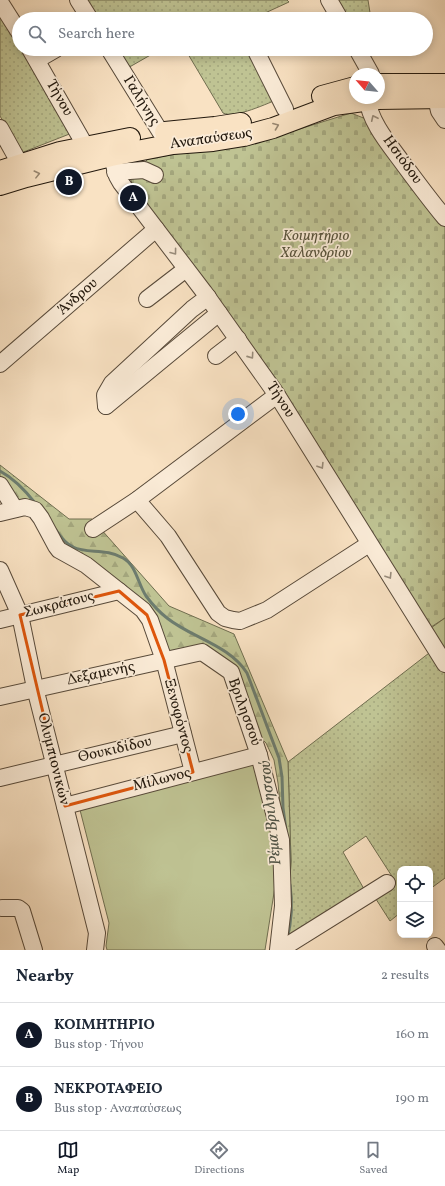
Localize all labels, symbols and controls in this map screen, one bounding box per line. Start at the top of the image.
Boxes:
search box [12,12,433,56]
icon: search [26,23,48,45]
text: Search here [58,24,135,45]
north arrow [349,68,385,104]
street label: Γαλήνης [117,72,165,130]
street label: Τήνου [40,76,78,120]
one-way arrow [370,115,378,122]
street label: Αναπαύσεως [168,123,254,155]
one-way arrow [272,123,279,131]
street label: Ησιόδου [377,131,427,189]
pin: B [56,167,82,197]
one-way arrow [34,170,41,179]
pin: A [120,183,146,213]
park label: Κοιμητήριο Χαλανδρίου [280,226,352,264]
one-way arrow [169,247,176,254]
street label: Άνδρου [53,274,103,320]
one-way arrow [246,352,253,359]
street label: Τήνου [261,378,299,422]
your location [228,404,248,424]
one-way arrow [316,462,324,469]
one-way arrow [385,572,392,579]
street label: Σωκράτους [22,586,97,624]
street label: Δεξαμενής [65,657,137,691]
street label: Βριλησσού [222,675,266,749]
street label: Ξενοφόντος [158,677,198,756]
street label: Ολυμπιονικών [31,711,75,807]
street label: Θουκιδίδου [76,731,154,769]
water label: Ρέμα Βριλησσού [255,759,287,866]
street label: Μίλωνος [131,763,193,797]
map controls [397,866,433,938]
button: locate [397,866,433,902]
button: layers [397,902,433,938]
text: Nearby [16,965,74,988]
text: 2 results [381,967,429,985]
text: ΚΟΙΜΗΤΗΡΙΟ [54,1015,155,1036]
text: A [24,1026,34,1044]
text: 160 m [395,1026,429,1044]
text: Bus stop · Τήνου [54,1036,143,1054]
text: ΝΕΚΡΟΤΑΦΕΙΟ [54,1079,163,1100]
text: B [25,1090,33,1108]
text: 190 m [395,1090,429,1108]
text: Bus stop · Αναπαύσεως [54,1100,182,1118]
tab: Map [57,1139,79,1178]
tab: Directions [194,1139,245,1178]
tab: Saved [359,1139,388,1178]

